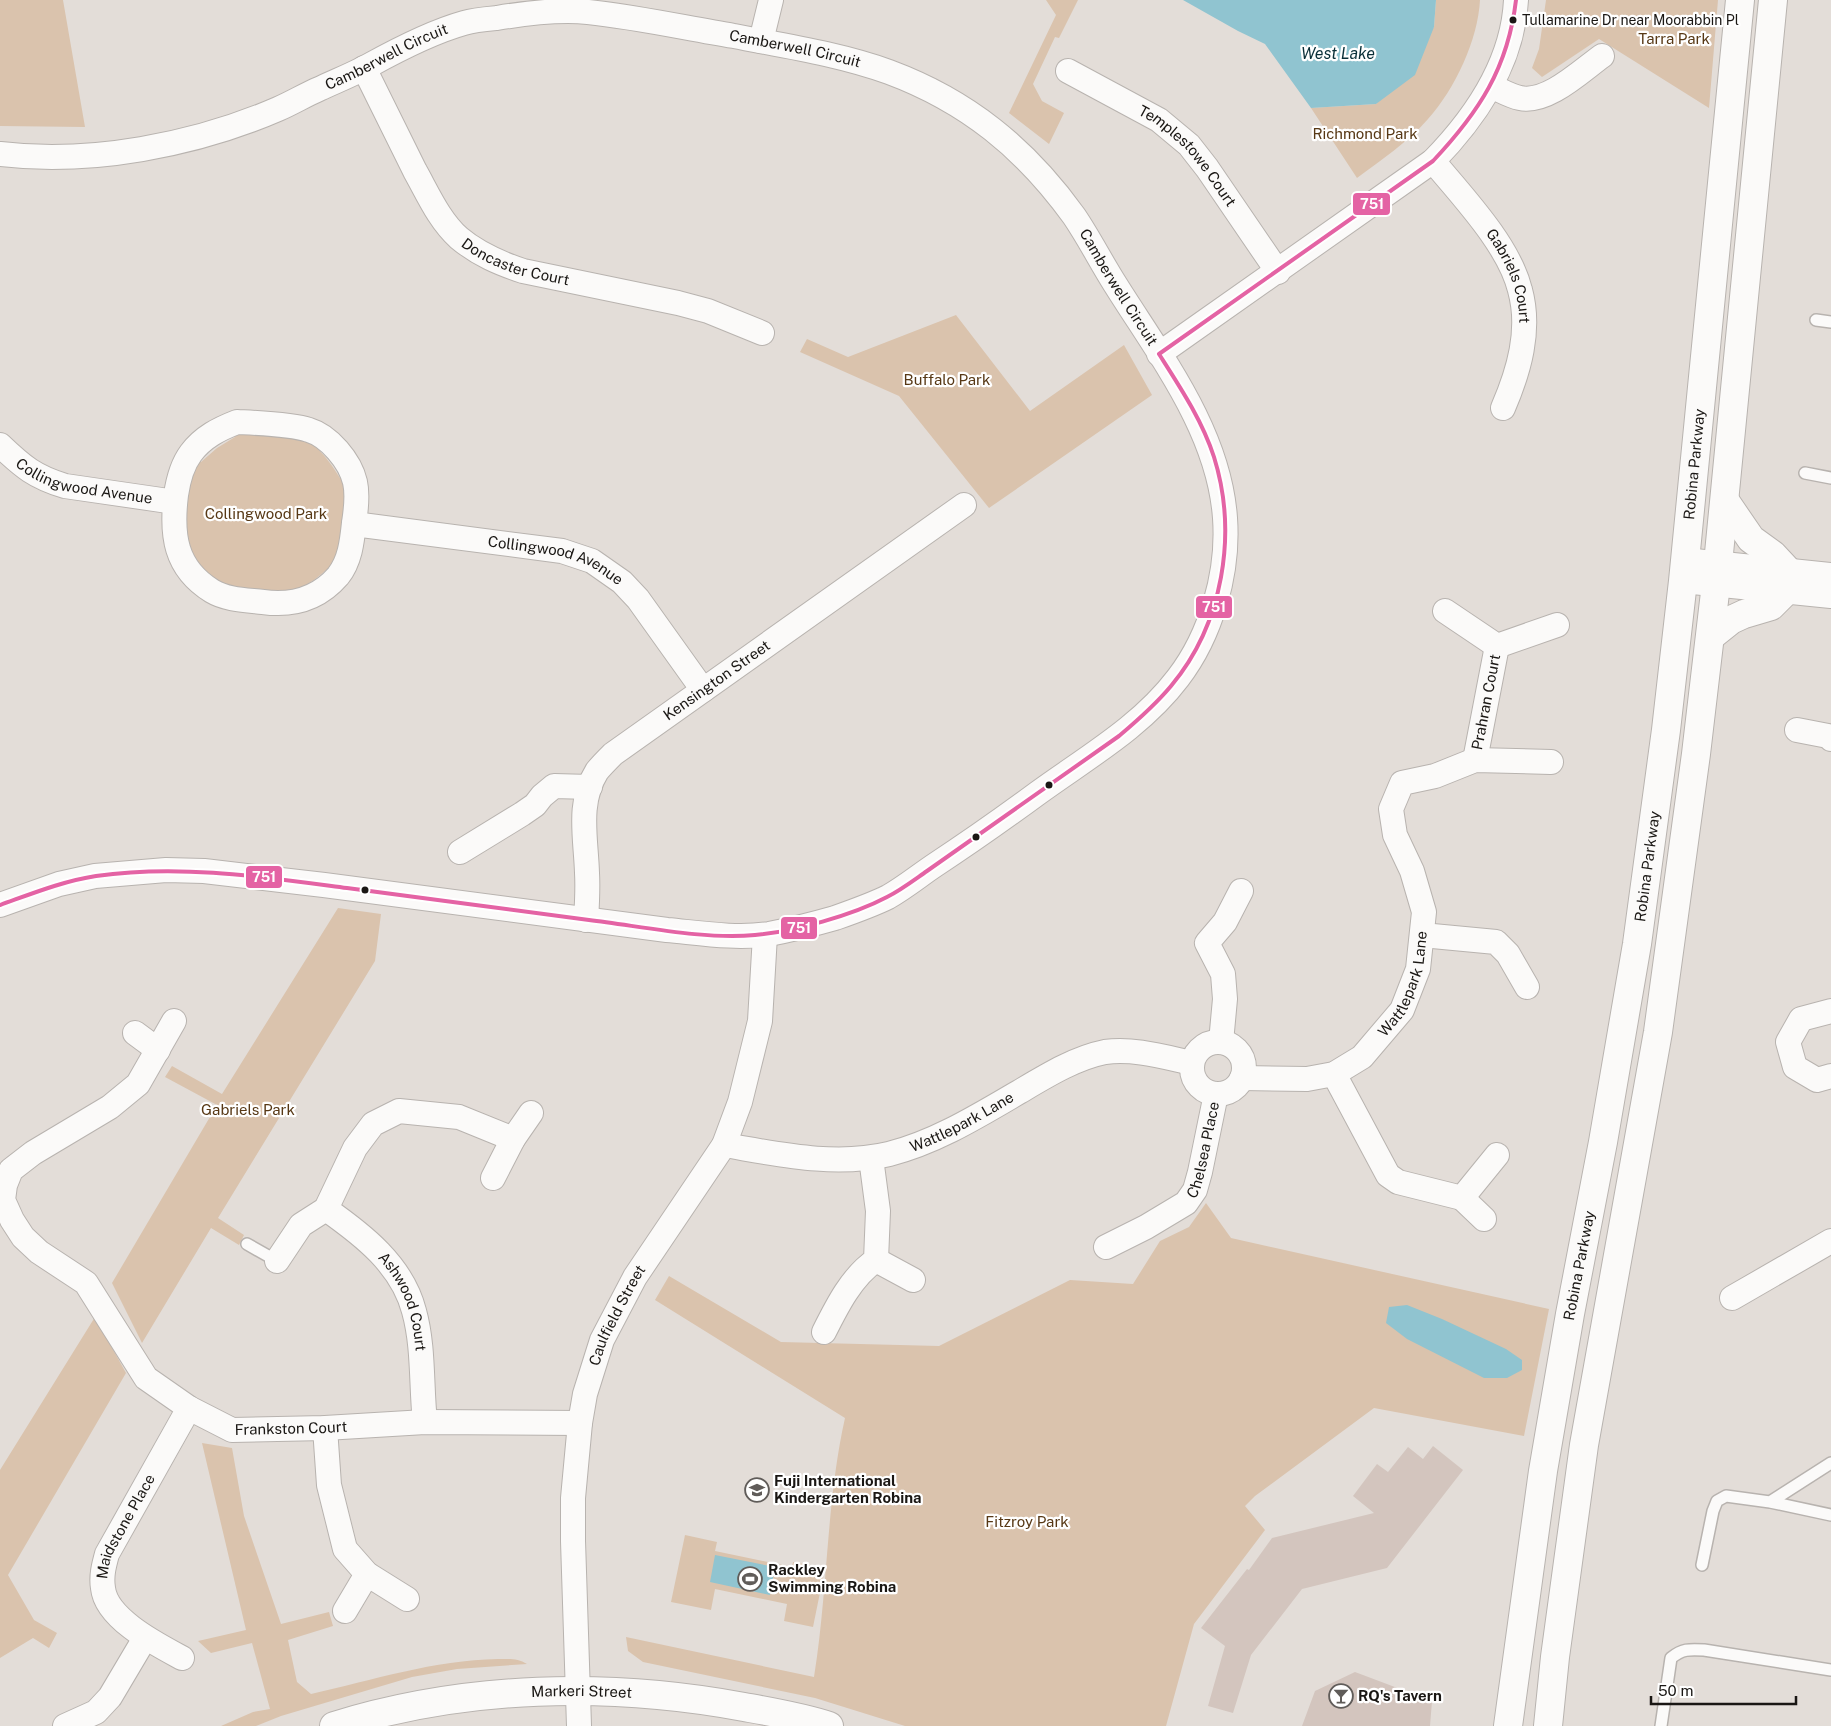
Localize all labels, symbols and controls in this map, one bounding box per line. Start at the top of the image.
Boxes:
place label: Tullamarine Dr near Moorabbin Pl [1522,12,1739,28]
marker: Tullamarine Dr near Moorabbin Pl [1508,15,1518,25]
street label: Camberwell Circuit [322,20,450,93]
street label: Camberwell Circuit [728,26,863,71]
park label: Tarra Park [1638,30,1710,47]
water label: West Lake [1301,44,1375,63]
street label: Templestowe Court [1136,102,1240,210]
park label: Richmond Park [1312,125,1418,142]
line badge: 751 [1352,192,1391,216]
text: 751 [1360,196,1384,212]
street label: Gabriels Court [1483,225,1533,324]
street label: Camberwell Circuit [1076,226,1161,349]
street label: Doncaster Court [459,234,571,288]
park label: Buffalo Park [904,371,990,388]
street label: Robina Parkway [1680,408,1708,521]
street label: Collingwood Avenue [13,454,154,507]
park label: Collingwood Park [205,505,327,522]
street label: Collingwood Avenue [487,532,626,588]
line badge: 751 [1195,595,1233,619]
text: 751 [1202,599,1226,615]
street label: Kensington Street [660,636,773,724]
street label: Prahran Court [1468,652,1503,751]
unlabelled marker [1044,780,1054,790]
street label: Robina Parkway [1631,810,1663,923]
unlabelled marker [971,832,981,842]
line badge: 751 [245,865,283,889]
text: 751 [252,869,276,885]
unlabelled marker [360,885,370,895]
line badge: 751 [780,916,818,940]
text: 751 [787,920,811,936]
street label: Wattlepark Lane [1374,930,1430,1040]
street label: Wattlepark Lane [907,1088,1016,1155]
street label: Chelsea Place [1183,1100,1222,1202]
park label: Gabriels Park [201,1101,295,1118]
street label: Robina Parkway [1560,1209,1598,1322]
street label: Ashwood Court [375,1248,430,1352]
street label: Caulfield Street [585,1261,649,1368]
street label: Frankston Court [234,1418,348,1438]
street label: Maidstone Place [93,1471,158,1580]
place label: Fuji International Kindergarten Robina [774,1472,922,1506]
school or university icon: Fuji International Kindergarten Robina [744,1477,770,1503]
park label: Fitzroy Park [985,1513,1069,1530]
place label: Rackley Swimming Robina [768,1561,896,1595]
sports icon: Rackley Swimming Robina [737,1566,763,1592]
scale bar [1651,1674,1796,1706]
street label: Markeri Street [531,1682,633,1701]
text: 50 m [1658,1682,1693,1699]
bar icon: RQ's Tavern [1328,1683,1354,1709]
place label: RQ's Tavern [1358,1687,1442,1704]

